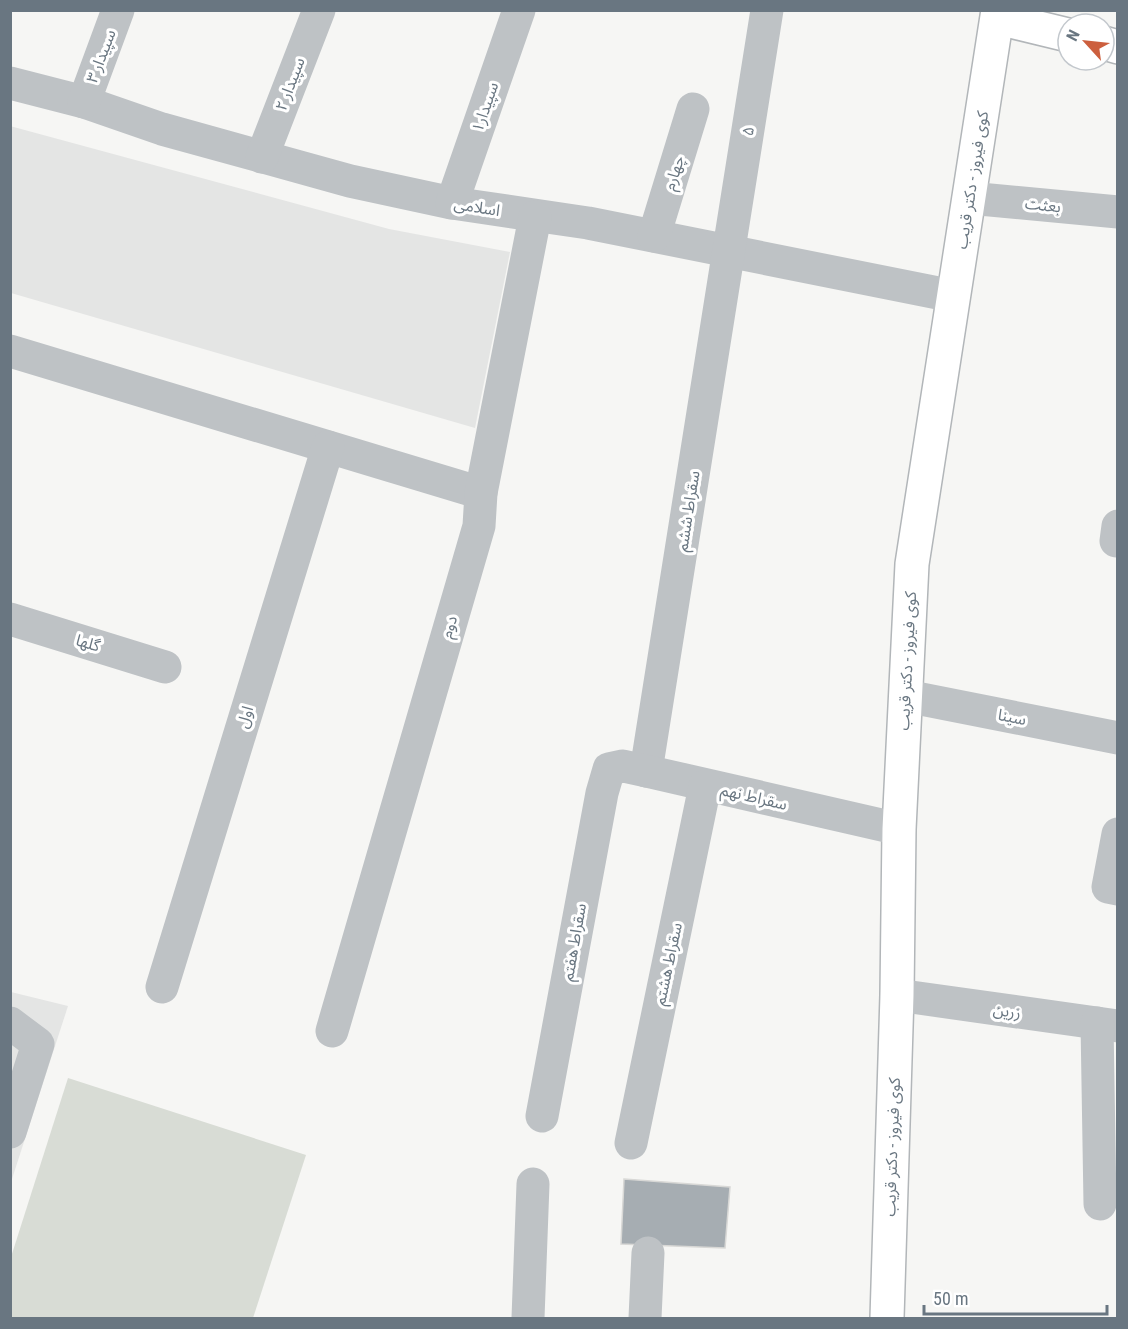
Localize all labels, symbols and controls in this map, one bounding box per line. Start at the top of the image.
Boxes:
north arrow [1056,12,1116,72]
street label: سپیدار ۳ [82,27,121,86]
text: N [1062,27,1084,44]
street label: سپیدار ۲ [271,55,310,114]
street label: سپیدار۱ [468,79,503,135]
street label: کوی فیروز - دکتر قریب [952,109,992,250]
street label: ۵ [738,125,758,137]
street label: چهارم [660,153,691,193]
street label: اسلامی [453,194,501,220]
street label: بعثت [1024,194,1062,216]
street label: سقراط ششم [672,469,707,553]
street label: کوی فیروز - دکتر قریب [894,591,920,731]
street label: دوم [437,614,464,641]
street label: گلها [74,630,103,656]
street label: اول [233,704,258,731]
street label: سینا [996,705,1028,729]
street label: سقراط نهم [718,780,789,817]
street label: سقراط هفتم [558,902,593,983]
street label: سقراط هشتم [650,921,689,1008]
street label: زرین [992,1000,1022,1022]
street label: کوی فیروز - دکتر قریب [880,1077,904,1217]
scale bar [924,1278,1107,1316]
text: 50 m [933,1288,968,1309]

